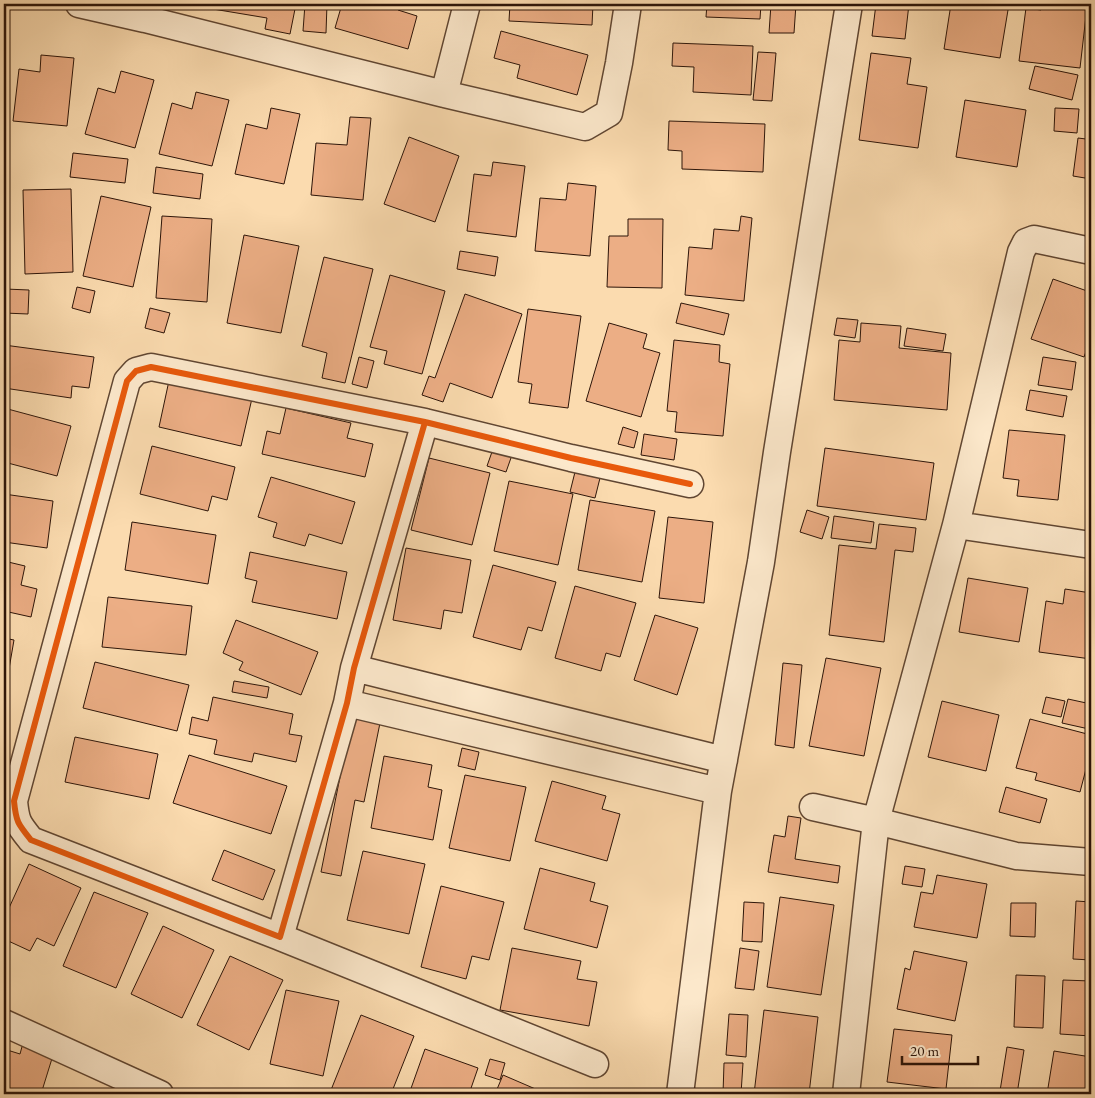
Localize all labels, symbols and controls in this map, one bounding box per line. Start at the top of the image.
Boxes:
scale bar [902,1033,979,1065]
text: 20 m [910,1041,939,1060]

